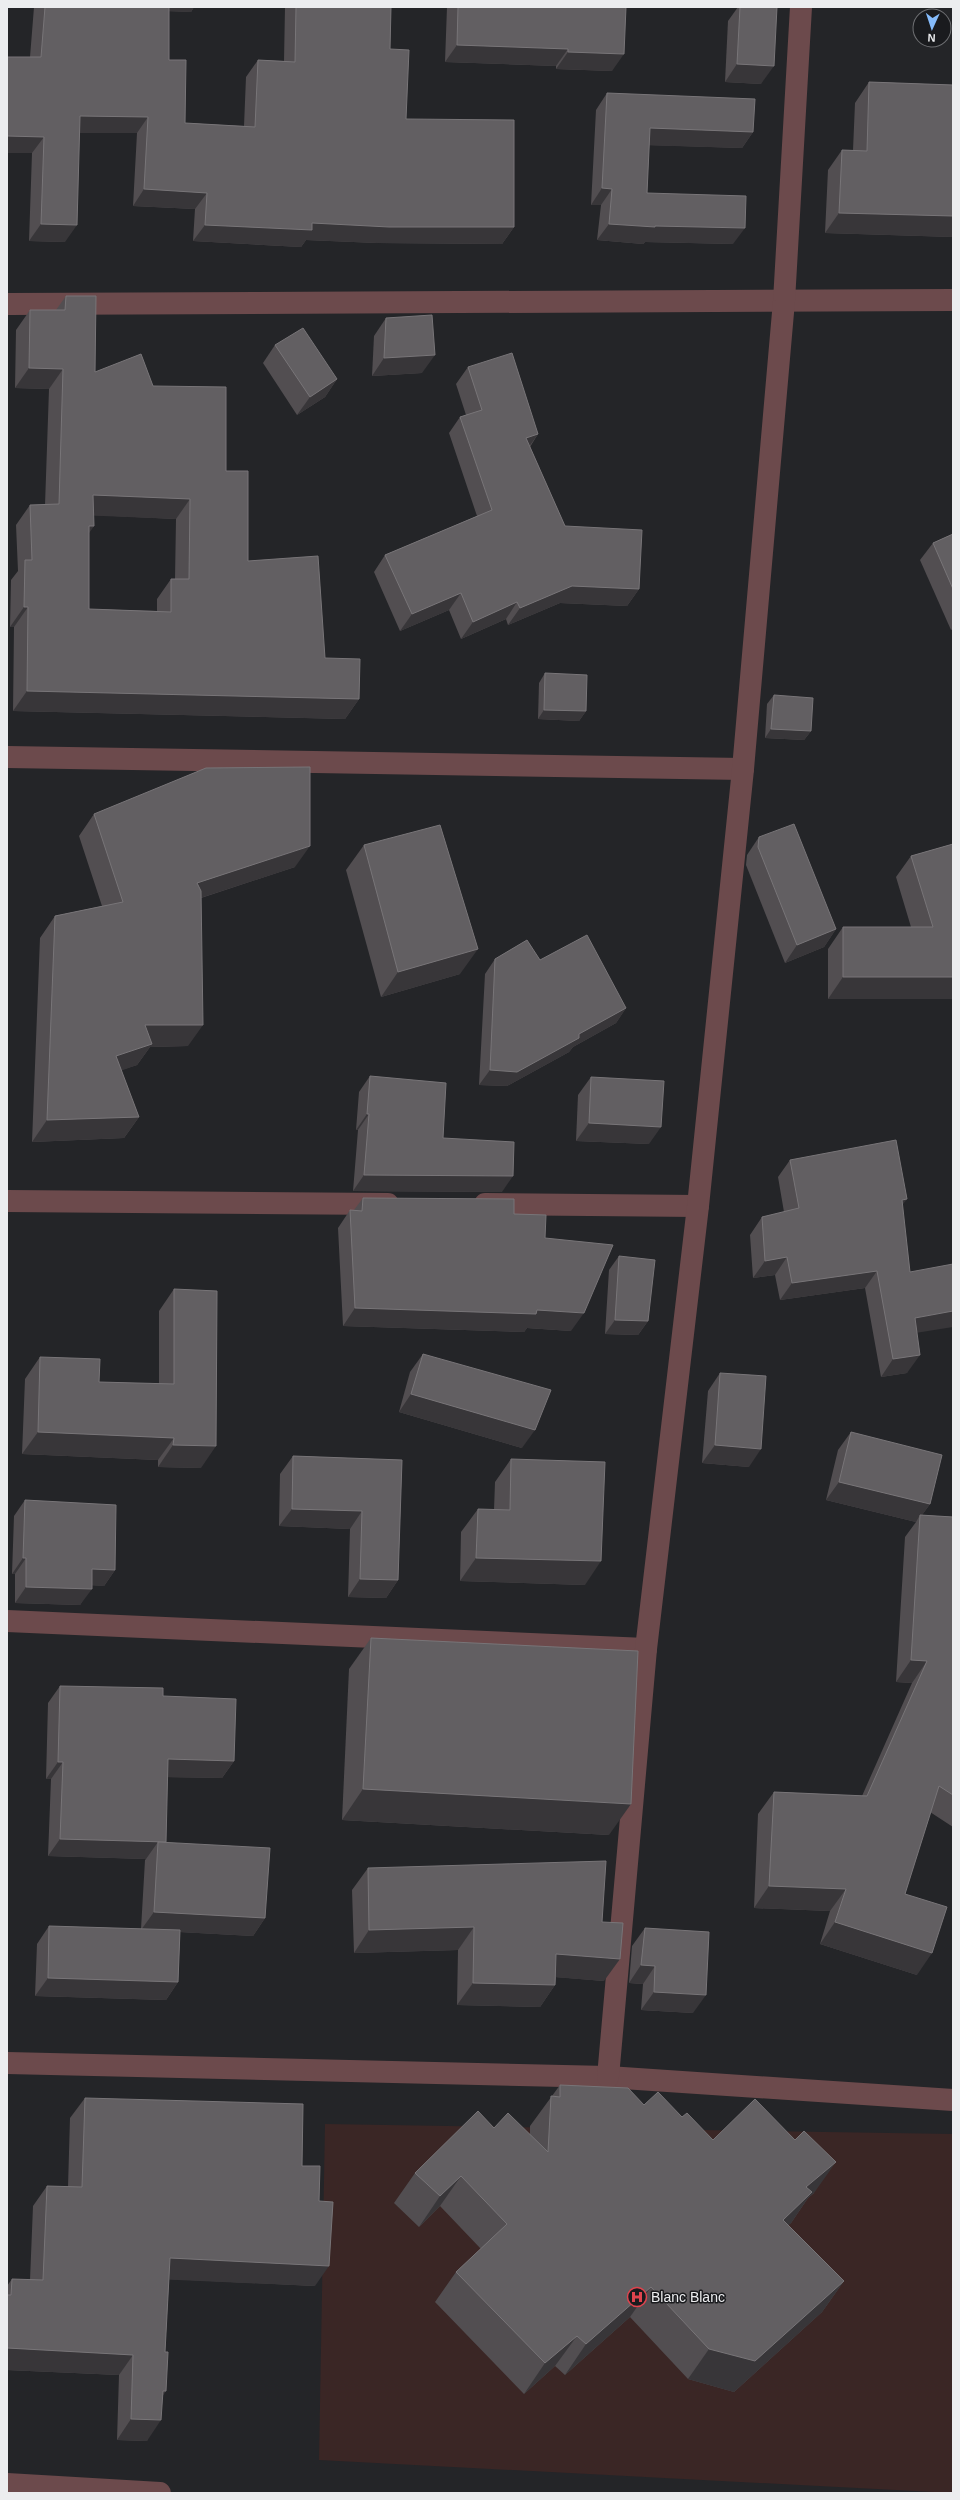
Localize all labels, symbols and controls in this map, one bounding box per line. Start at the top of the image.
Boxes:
north arrow [912,8,952,48]
text: N [927,32,936,44]
hospital icon: Blanc Blanc [626,2286,648,2308]
place label: Blanc Blanc [651,2289,725,2305]

